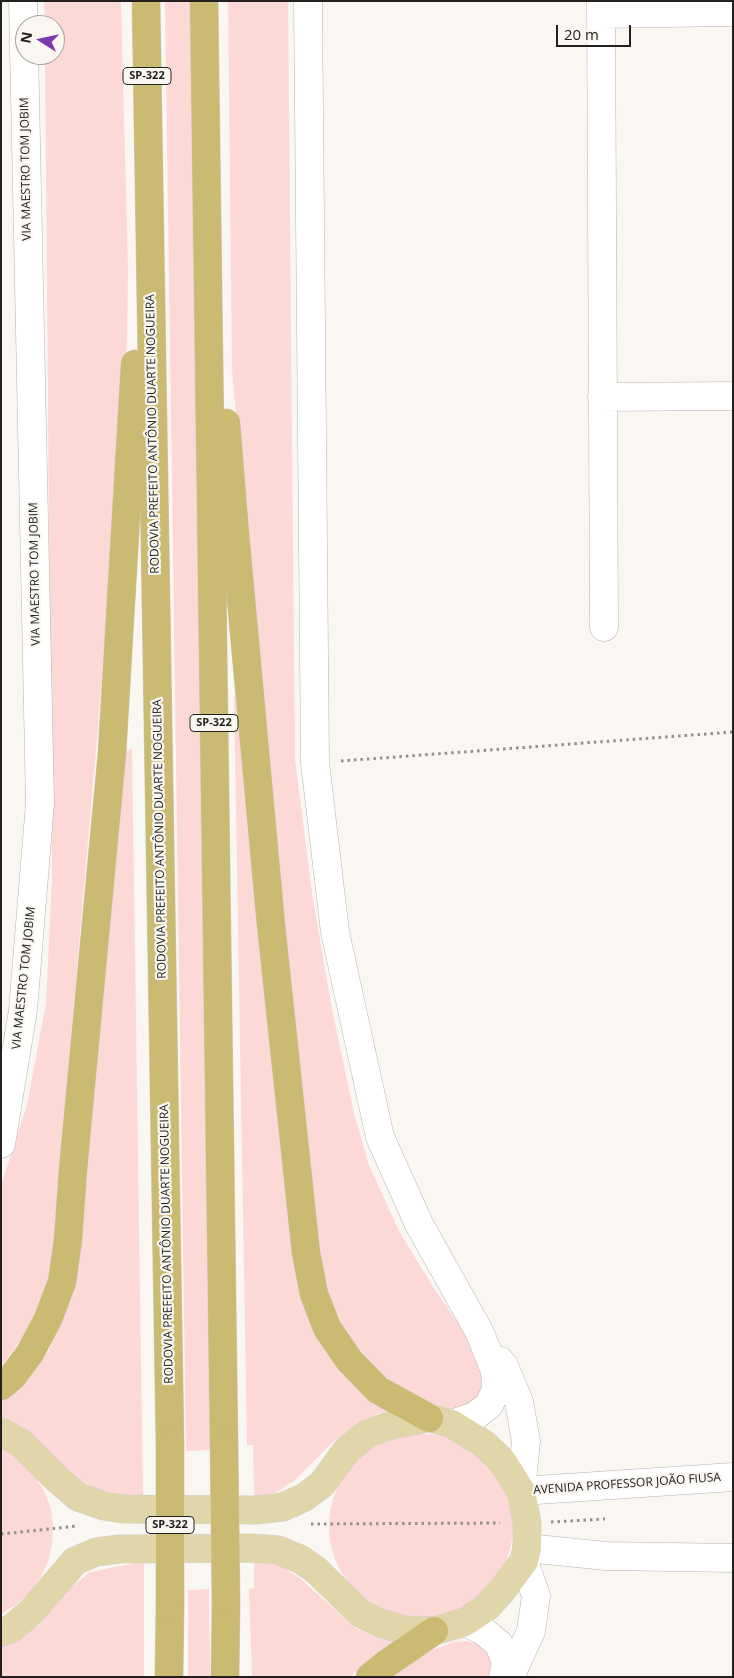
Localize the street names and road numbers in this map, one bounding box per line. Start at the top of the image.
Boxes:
road number: SP-322 [123,68,171,84]
street label: VIA MAESTRO TOM JOBIM [18,97,34,241]
street label: RODOVIA PREFEITO ANTÔNIO DUARTE NOGUEIRA [143,294,163,574]
street label: VIA MAESTRO TOM JOBIM [27,502,43,646]
street label: RODOVIA PREFEITO ANTÔNIO DUARTE NOGUEIRA [150,699,170,979]
road number: SP-322 [190,714,238,731]
street label: VIA MAESTRO TOM JOBIM [9,906,39,1050]
street label: RODOVIA PREFEITO ANTÔNIO DUARTE NOGUEIRA [157,1104,177,1384]
street label: AVENIDA PROFESSOR JOÃO FIUSA [533,1470,721,1498]
road number: SP-322 [146,1516,194,1534]

